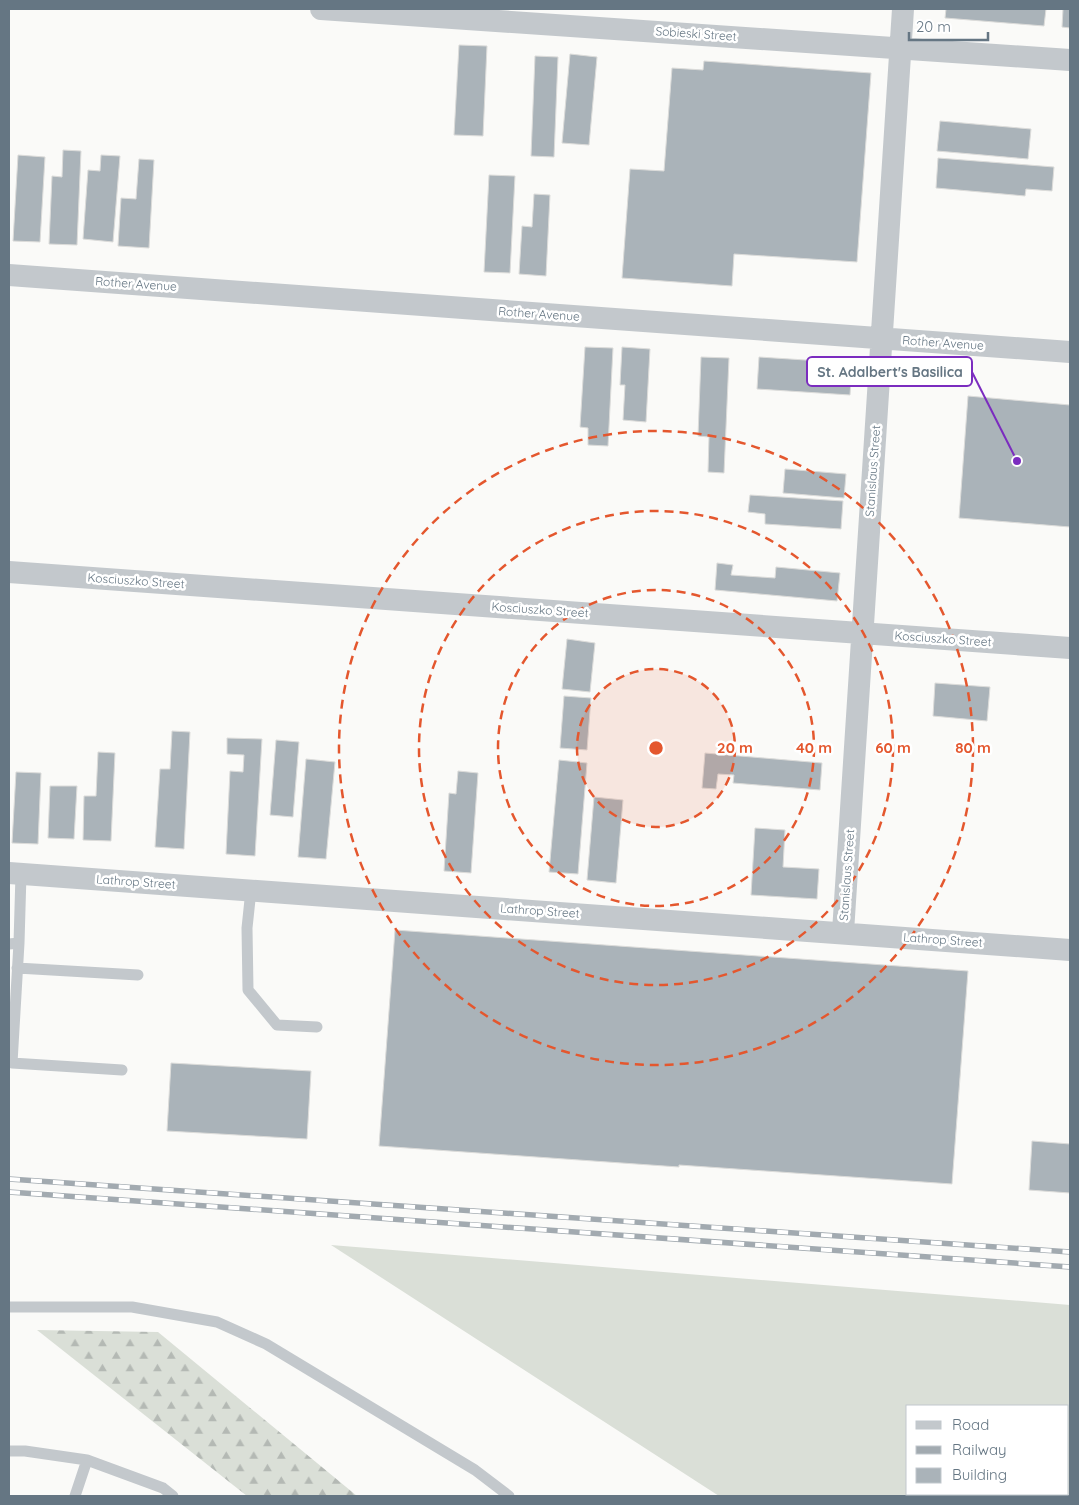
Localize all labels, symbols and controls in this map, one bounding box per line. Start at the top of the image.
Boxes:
scale bar [909,10,988,42]
text: 20 m [916,17,951,36]
street label: Sobieski Street [655,23,737,44]
street label: Rother Avenue [95,273,178,294]
street label: Rother Avenue [498,303,581,324]
street label: Rother Avenue [902,332,985,353]
callout: St. Adalbert's Basilica [807,357,972,386]
text: St. Adalbert's Basilica [817,363,963,381]
street label: Stanislaus Street [862,425,883,517]
street label: Kosciuszko Street [87,570,185,591]
street label: Kosciuszko Street [491,599,589,620]
street label: Kosciuszko Street [894,628,992,649]
text: 20 m [717,738,753,757]
text: 40 m [796,738,832,757]
text: 60 m [875,738,911,757]
text: 80 m [955,738,991,757]
centre of rings [647,739,665,757]
street label: Stanislaus Street [836,829,857,921]
street label: Lathrop Street [96,871,176,892]
street label: Lathrop Street [500,900,580,921]
street label: Lathrop Street [903,929,983,950]
legend [906,1405,1069,1495]
text: Road [952,1415,989,1434]
text: Railway [952,1440,1007,1459]
text: Building [952,1465,1007,1484]

